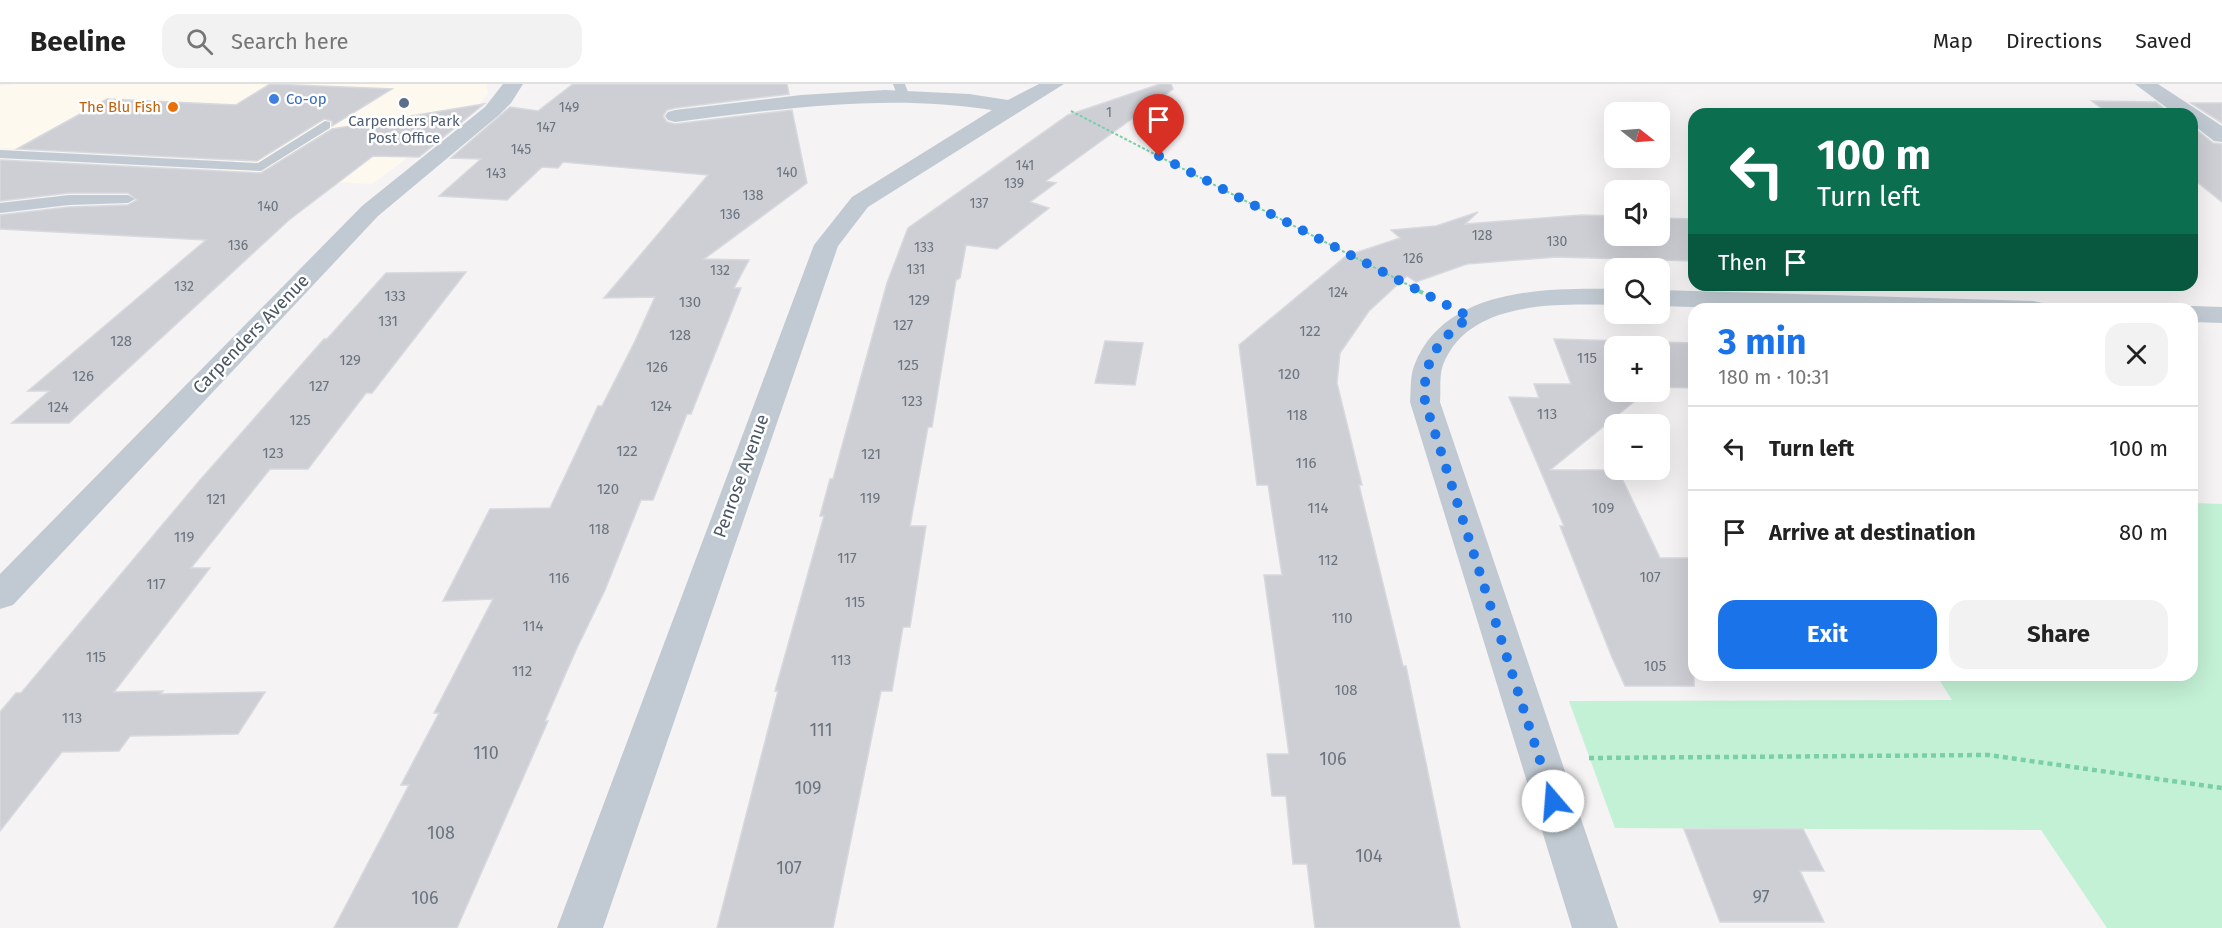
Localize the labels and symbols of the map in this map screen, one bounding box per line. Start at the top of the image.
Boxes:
place label: Co-op [286,90,327,108]
marker: Co-op [267,92,281,106]
pin [1133,94,1184,156]
marker: Carpenders Park Post Office [397,96,411,110]
place label: The Blu Fish [79,98,161,116]
house number: 149 [559,99,579,116]
marker: The Blu Fish [166,100,180,114]
north arrow [1604,102,1670,168]
house number: 1 [1106,104,1112,121]
place label: Carpenders Park Post Office [348,112,460,147]
house number: 147 [536,119,556,136]
house number: 145 [511,141,531,158]
house number: 141 [1016,157,1034,174]
house number: 140 [776,164,798,181]
house number: 143 [486,165,506,182]
house number: 139 [1004,175,1024,192]
house number: 138 [743,187,764,204]
house number: 137 [969,195,989,212]
house number: 140 [257,198,279,215]
house number: 136 [720,206,740,223]
house number: 128 [1472,227,1493,244]
house number: 130 [1547,233,1568,250]
house number: 136 [228,237,248,254]
house number: 133 [914,239,934,256]
house number: 126 [1403,250,1423,267]
house number: 131 [907,261,925,278]
house number: 132 [710,262,730,279]
street label: Carpenders Avenue [188,270,314,398]
house number: 132 [174,278,194,295]
house number: 124 [1328,284,1349,301]
house number: 133 [384,287,406,305]
house number: 129 [908,291,930,309]
house number: 130 [679,293,701,311]
house number: 131 [378,312,398,330]
house number: 127 [893,316,914,334]
house number: 122 [1299,322,1321,340]
house number: 128 [669,326,691,344]
house number: 128 [110,332,132,350]
house number: 115 [1577,349,1597,367]
house number: 129 [339,351,361,369]
house number: 125 [897,356,919,374]
house number: 126 [646,358,668,376]
house number: 120 [1278,365,1300,383]
house number: 126 [72,367,94,385]
house number: 127 [309,377,330,395]
house number: 123 [901,392,923,410]
house number: 124 [650,397,672,415]
house number: 124 [47,398,69,416]
house number: 113 [1537,405,1557,423]
house number: 118 [1286,406,1308,424]
house number: 125 [289,411,311,429]
street label: Penrose Avenue [708,411,774,541]
house number: 122 [616,442,638,460]
house number: 123 [262,444,284,462]
house number: 121 [861,445,881,463]
house number: 116 [1296,454,1316,472]
house number: 120 [597,480,619,498]
house number: 119 [860,489,880,507]
house number: 121 [206,490,226,508]
house number: 114 [1308,499,1328,517]
house number: 109 [1592,499,1614,517]
house number: 118 [588,520,610,538]
house number: 119 [174,528,194,546]
house number: 117 [837,549,857,567]
house number: 112 [1318,551,1338,569]
house number: 107 [1639,568,1661,586]
house number: 116 [549,569,569,587]
house number: 117 [146,575,166,593]
house number: 115 [845,593,865,611]
house number: 110 [1331,609,1353,627]
house number: 114 [523,617,543,635]
house number: 115 [86,648,106,666]
house number: 113 [831,651,851,669]
house number: 105 [1644,657,1666,675]
house number: 112 [512,662,532,680]
house number: 108 [1334,681,1358,699]
house number: 113 [62,709,82,727]
house number: 111 [810,719,832,741]
house number: 110 [473,742,499,764]
house number: 106 [1319,748,1347,770]
position arrow [1521,769,1585,833]
house number: 109 [794,777,822,799]
house number: 108 [427,822,455,844]
house number: 104 [1355,845,1383,867]
house number: 107 [776,857,802,879]
house number: 97 [1752,886,1770,908]
house number: 106 [411,887,439,909]

